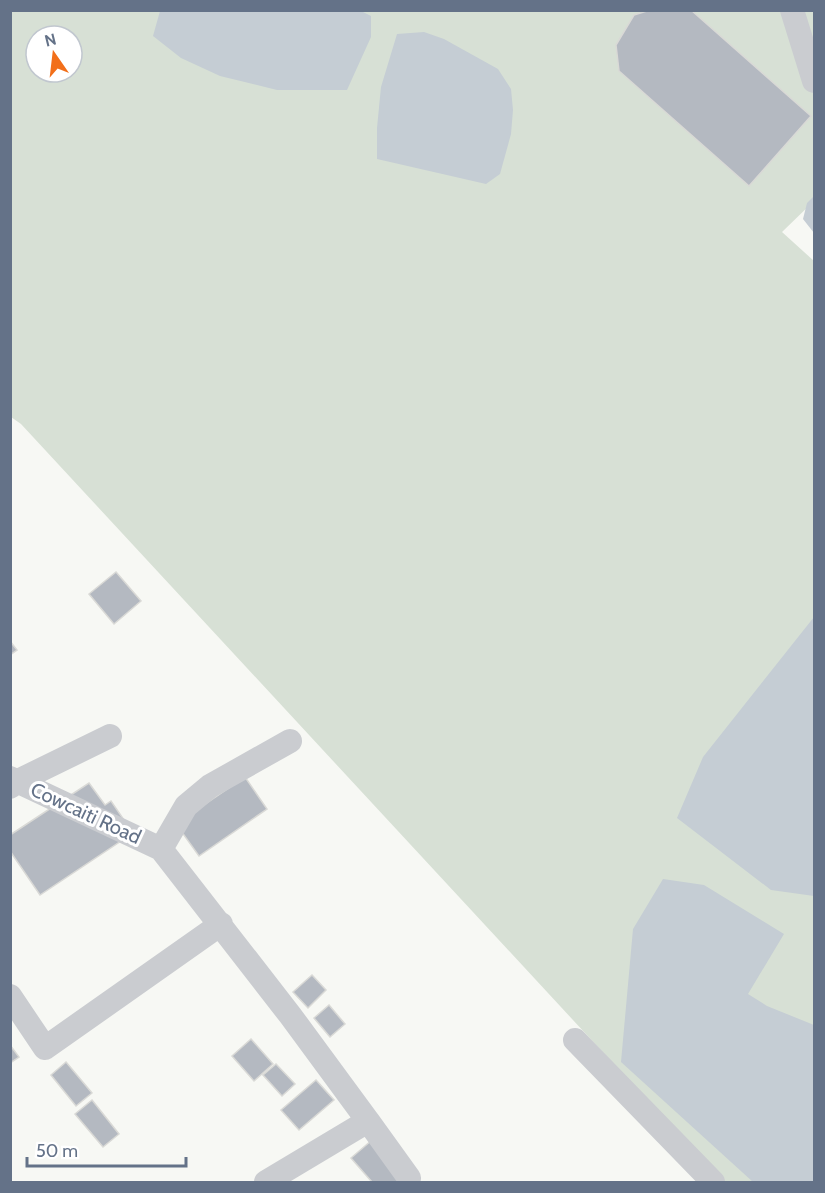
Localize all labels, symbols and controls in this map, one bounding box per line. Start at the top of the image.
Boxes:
north arrow [24,24,84,84]
text: N [43,29,58,51]
street label: Cowcaiti Road [27,777,145,849]
scale bar [27,1130,186,1168]
text: 50 m [36,1140,78,1162]

